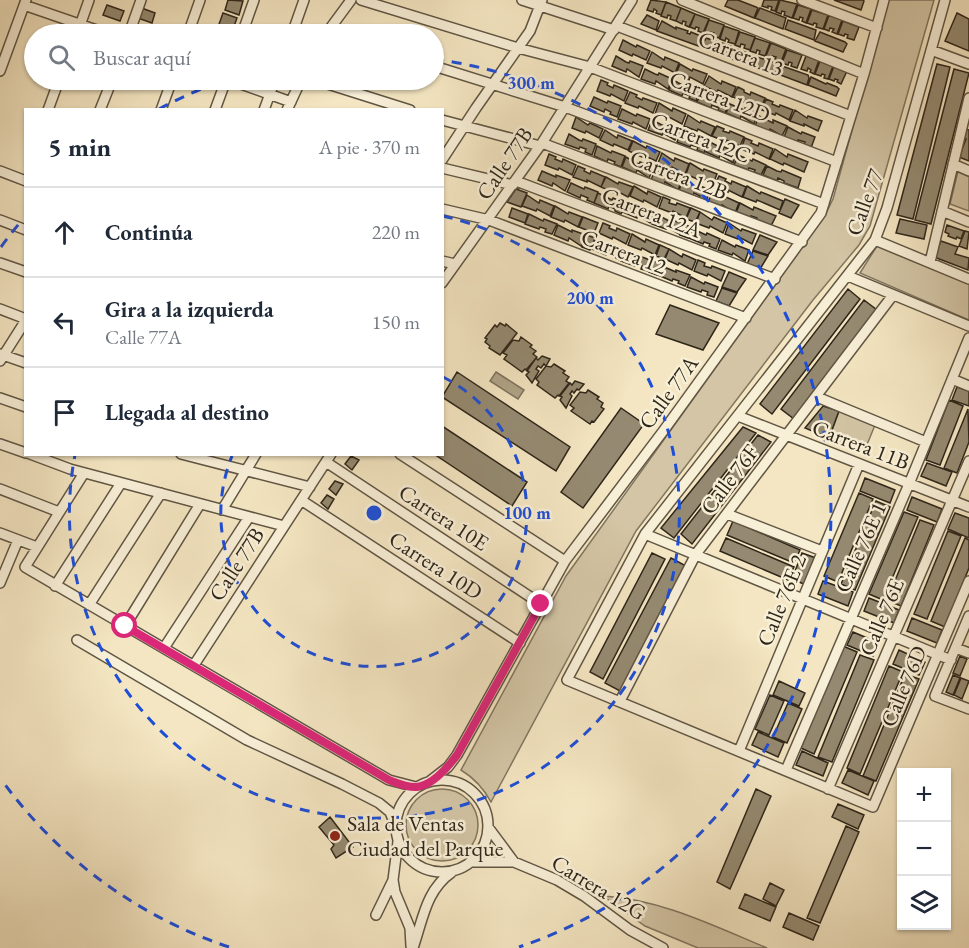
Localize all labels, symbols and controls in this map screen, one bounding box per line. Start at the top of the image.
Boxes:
search box [24,24,444,90]
street label: Carrera 13 [694,24,788,83]
icon: search [45,41,78,74]
text: Buscar aquí [93,43,191,72]
street label: Carrera 12D [665,64,774,129]
text: 300 m [507,71,555,94]
street label: Carrera 12C [647,105,755,170]
street label: Calle 77B [469,121,539,205]
text: 5 min [48,130,111,164]
text: A pie · 370 m [319,134,420,160]
street label: Carrera 12B [626,143,732,206]
street label: Calle 77 [839,164,890,240]
street label: Carrera 12A [598,180,707,245]
icon: ahead [48,216,81,249]
text: Continúa [105,218,193,247]
text: 220 m [372,219,420,245]
street label: Carrera 12 [577,222,671,281]
text: 200 m [566,286,614,309]
text: Gira a la izquierda [105,295,274,324]
icon: left [48,306,81,339]
text: 150 m [372,309,420,335]
text: Calle 77A [105,324,182,350]
street label: Calle 77A [632,349,705,435]
icon: arrive [48,396,81,429]
text: Llegada al destino [105,398,269,427]
street label: Carrera 11B [808,413,914,476]
street label: Calle 76F [694,438,765,520]
street label: Carrera 10E [393,478,494,557]
street label: Calle 76E 1 [828,497,893,597]
text: 100 m [503,501,551,524]
centre of rings [364,503,384,523]
street label: Calle 77B [202,522,271,607]
street label: Carrera 10D [383,524,488,606]
street label: Calle 76E 2 [750,550,813,650]
street label: Calle 76E [852,574,911,660]
route end [527,590,553,616]
route start [111,612,137,638]
street label: Calle 76D [873,641,934,731]
map controls [897,768,951,930]
button: + [897,768,951,822]
place label: Sala de Ventas Ciudad del Parque [347,809,504,863]
button: − [897,822,951,876]
marker: Sala de Ventas Ciudad del Parque [328,829,342,843]
street label: Carrera 12G [546,848,651,927]
button: layers [897,876,951,930]

